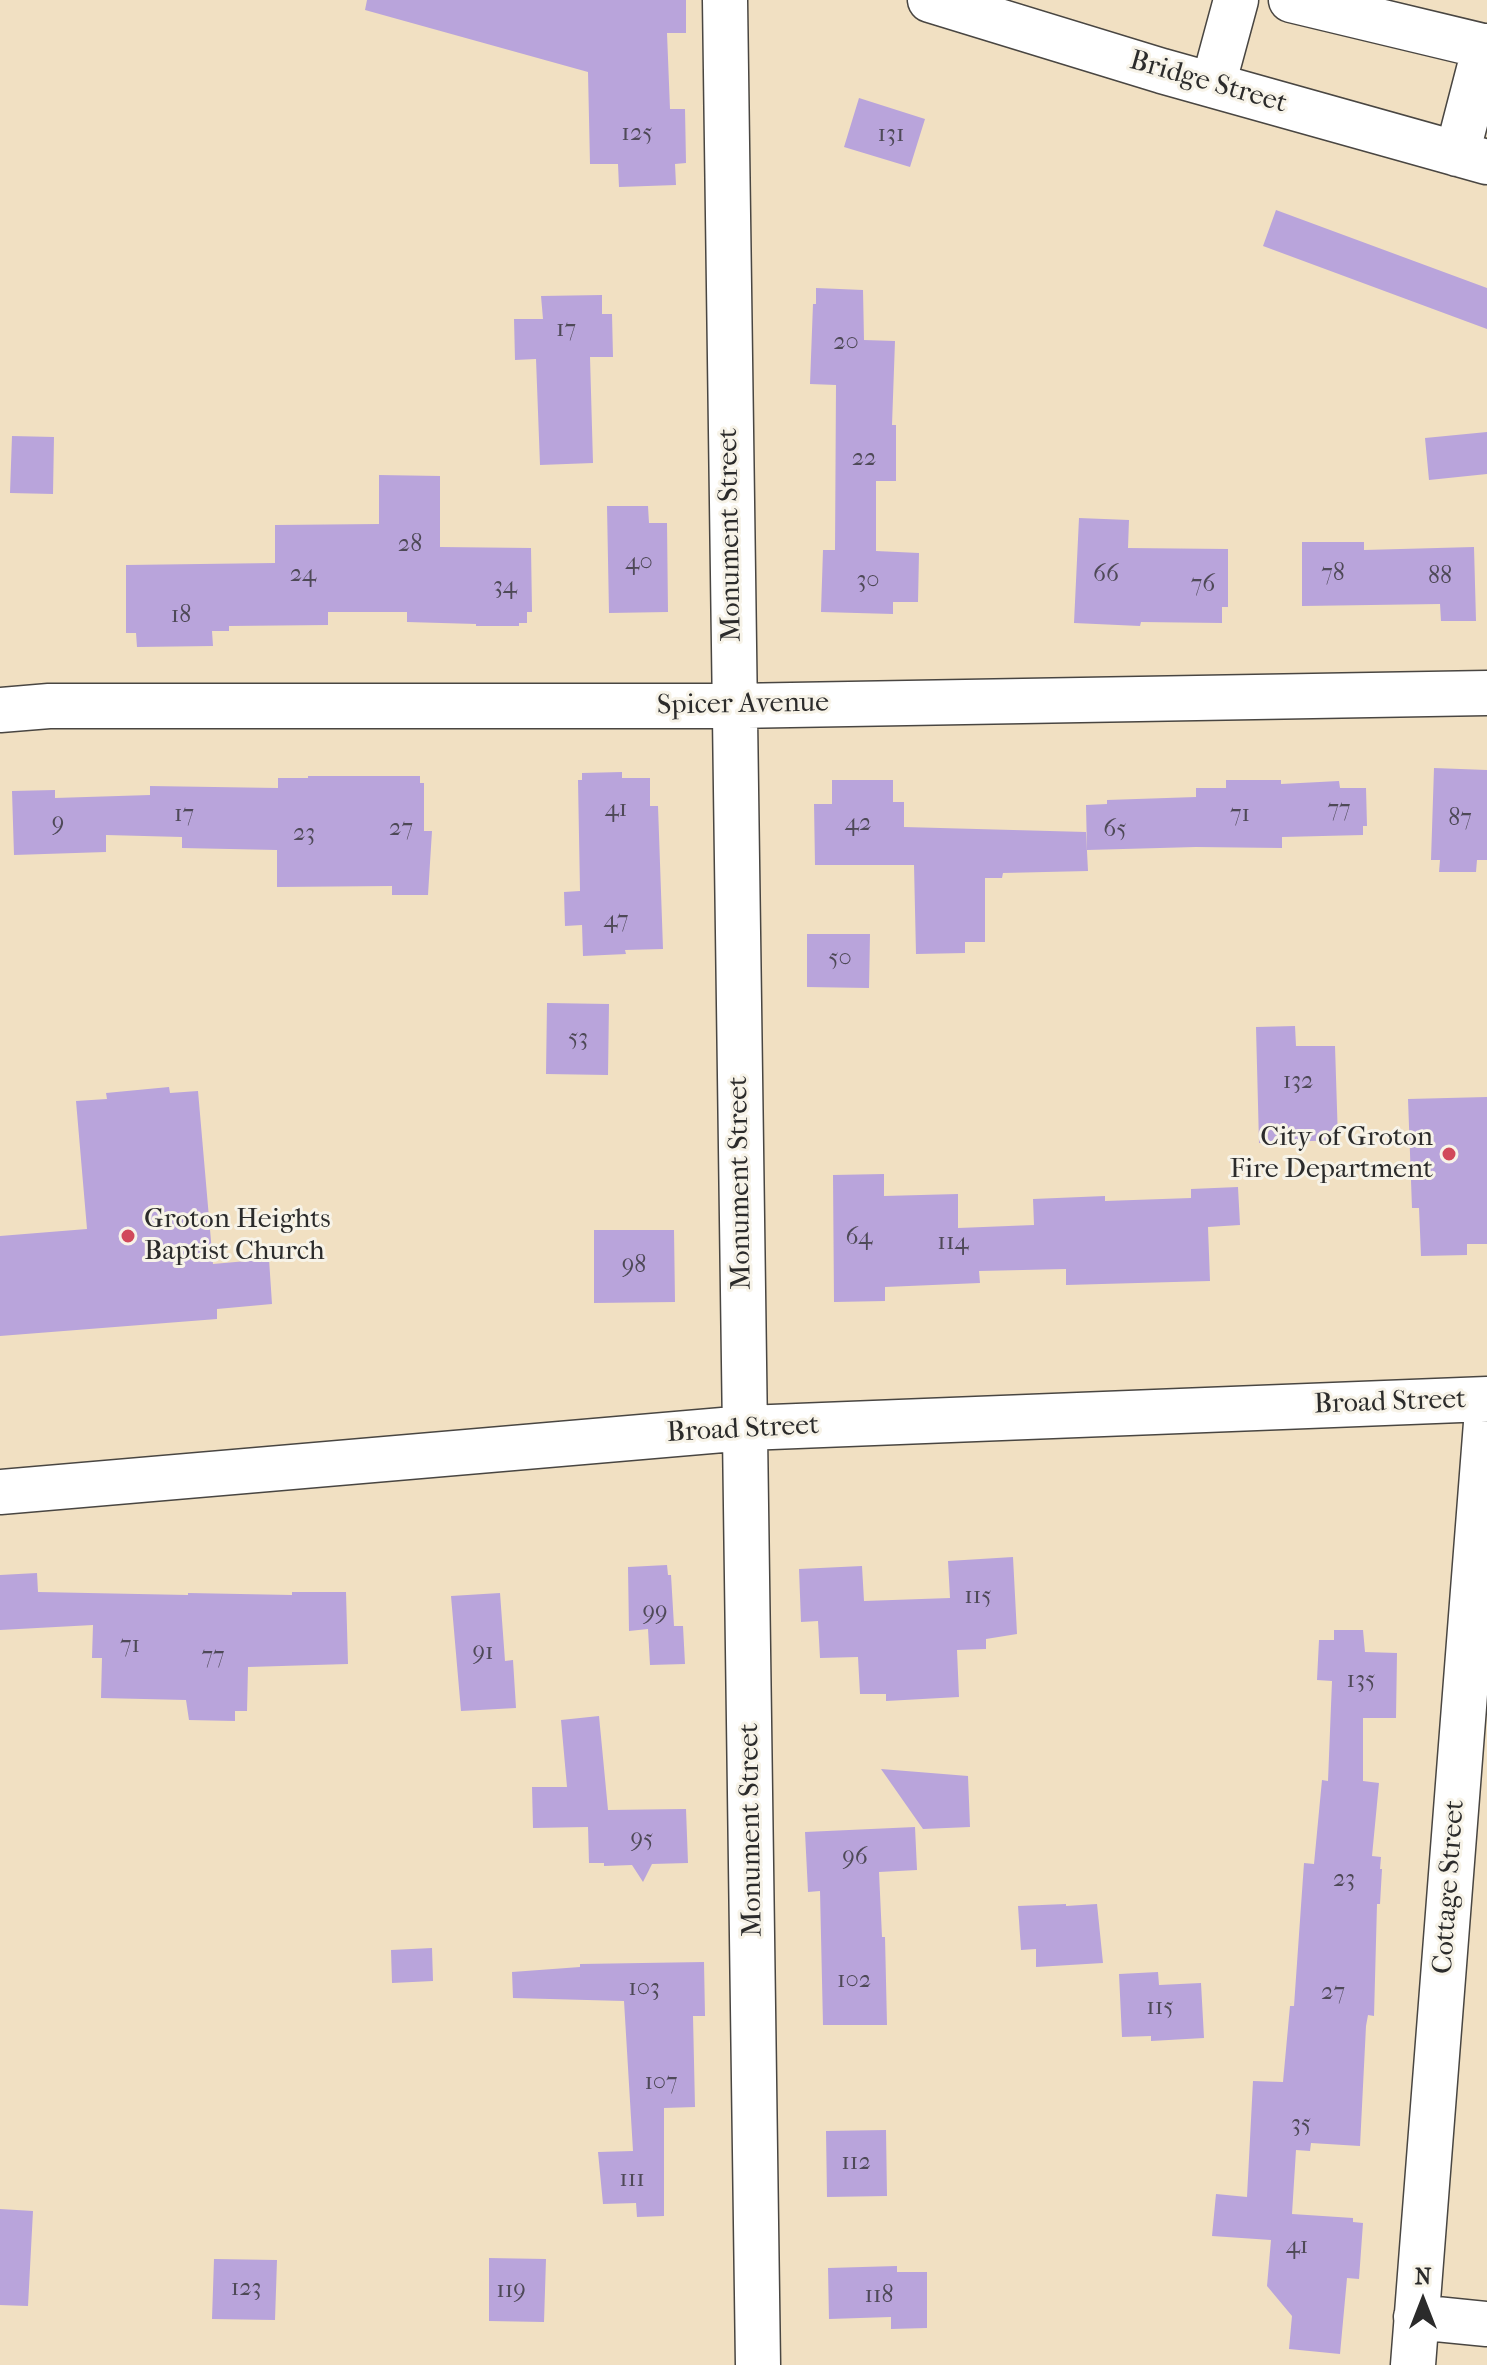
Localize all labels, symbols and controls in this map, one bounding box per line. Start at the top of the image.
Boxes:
street label: Bridge Street [1125,45,1291,121]
house number: 125 [621,120,653,148]
house number: 131 [878,121,904,149]
house number: 17 [556,316,576,344]
house number: 20 [833,329,859,357]
street label: Monument Street [712,428,750,642]
house number: 22 [852,445,876,473]
house number: 28 [398,531,422,559]
house number: 40 [625,549,653,577]
house number: 78 [1321,560,1345,588]
house number: 24 [290,561,316,589]
house number: 66 [1093,561,1119,589]
house number: 88 [1428,563,1452,591]
house number: 30 [856,567,880,595]
house number: 76 [1191,571,1215,599]
house number: 34 [493,573,517,601]
house number: 18 [171,602,191,630]
street label: Spicer Avenue [657,687,829,723]
house number: 41 [605,796,627,824]
house number: 77 [1327,796,1351,824]
house number: 17 [174,801,194,829]
house number: 71 [1230,801,1250,829]
house number: 87 [1448,805,1472,833]
house number: 9 [52,810,64,838]
house number: 42 [845,810,871,838]
house number: 27 [389,815,413,843]
house number: 65 [1103,816,1127,844]
house number: 23 [293,820,315,848]
house number: 47 [603,907,629,935]
house number: 50 [828,945,852,973]
house number: 53 [568,1025,588,1053]
house number: 132 [1283,1068,1313,1096]
street label: Monument Street [722,1076,760,1290]
place label: City of Groton Fire Department [1230,1121,1433,1187]
marker: City of Groton Fire Department [1440,1145,1458,1163]
place label: Groton Heights Baptist Church [144,1203,330,1269]
house number: 64 [845,1224,873,1252]
marker: Groton Heights Baptist Church [119,1227,137,1245]
house number: 114 [937,1229,969,1257]
house number: 98 [622,1252,646,1280]
street label: Broad Street [1313,1384,1467,1422]
street label: Broad Street [666,1409,820,1451]
house number: 115 [964,1583,992,1611]
house number: 99 [642,1599,668,1627]
house number: 71 [120,1632,140,1660]
house number: 91 [472,1639,494,1667]
house number: 77 [201,1643,225,1671]
house number: 135 [1347,1667,1375,1695]
street label: Monument Street [733,1723,771,1937]
street label: Cottage Street [1427,1799,1473,1975]
house number: 95 [631,1826,653,1854]
house number: 96 [842,1844,868,1872]
house number: 23 [1333,1866,1355,1894]
house number: 102 [837,1967,871,1995]
house number: 103 [628,1975,660,2003]
house number: 27 [1321,1979,1345,2007]
house number: 115 [1146,1994,1174,2022]
house number: 107 [644,2069,678,2097]
house number: 35 [1291,2111,1311,2139]
house number: 112 [841,2149,871,2177]
house number: 111 [619,2166,645,2194]
house number: 41 [1286,2233,1308,2261]
north arrow [1383,2261,1463,2341]
text: N [1415,2264,1431,2290]
house number: 123 [231,2275,261,2303]
house number: 119 [496,2277,526,2305]
house number: 118 [864,2282,894,2310]

